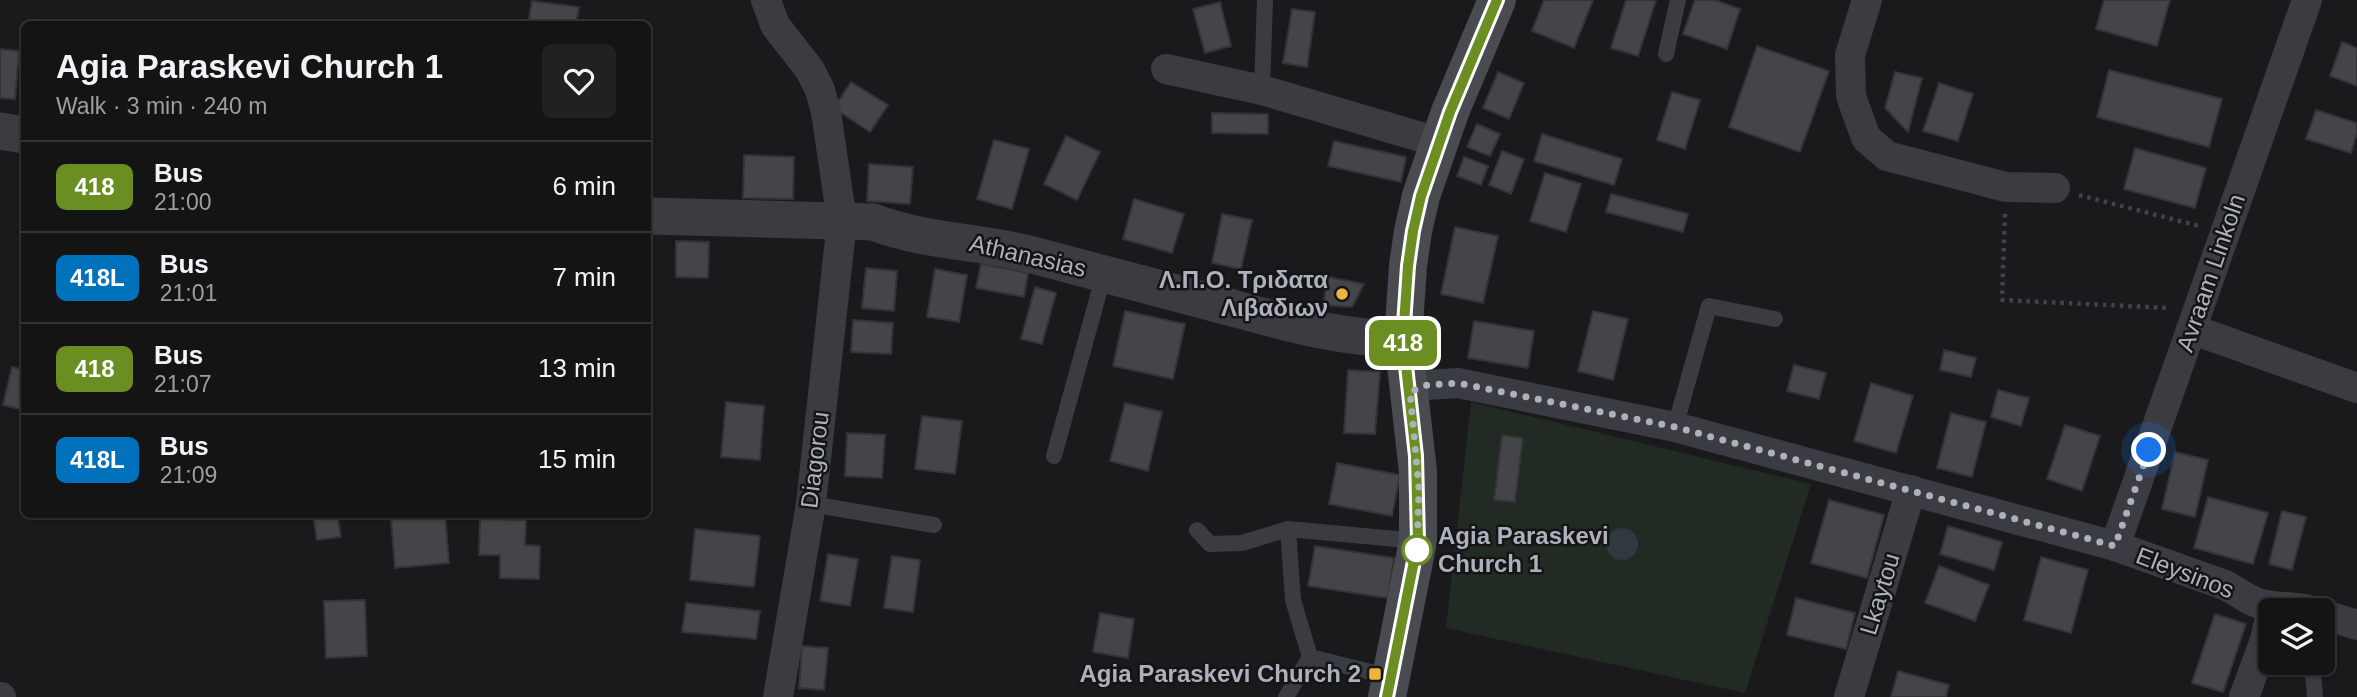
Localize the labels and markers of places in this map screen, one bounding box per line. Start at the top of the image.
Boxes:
place label: Λ.Π.Ο. Τριδατα Λιβαδιων [1159,266,1328,321]
marker: Λ.Π.Ο. Τριδατα Λιβαδιων [1334,286,1350,302]
place label: Agia Paraskevi Church 1 [1438,522,1609,577]
marker: Agia Paraskevi Church 1 [1402,535,1432,565]
place label: Agia Paraskevi Church 2 [1080,660,1361,687]
marker: Agia Paraskevi Church 2 [1367,666,1383,682]

